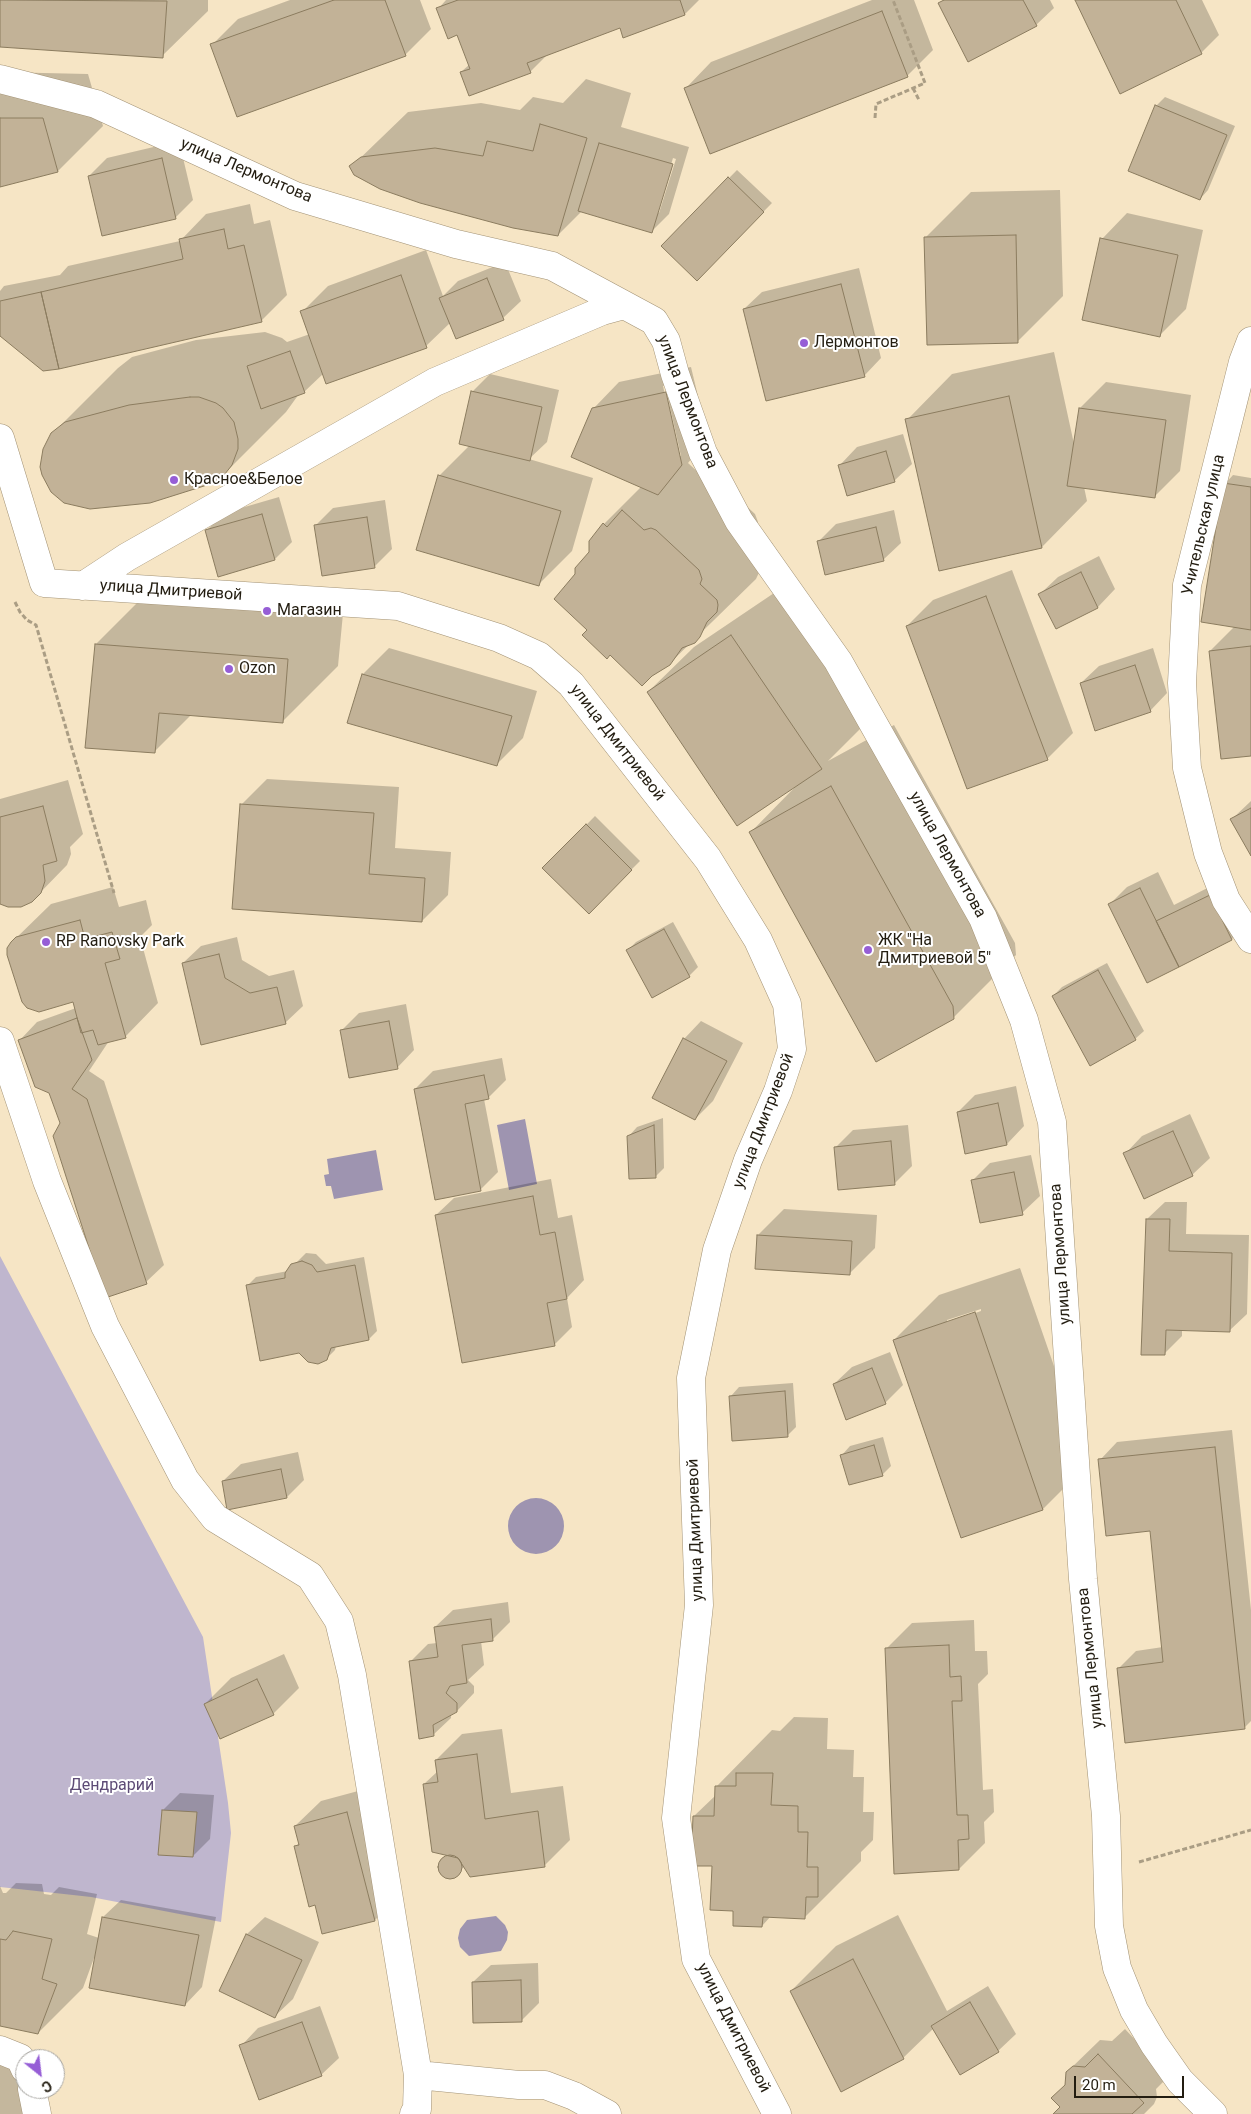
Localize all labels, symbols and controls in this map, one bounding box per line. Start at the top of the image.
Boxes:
street label: улица Лермонтова [177,135,315,207]
street label: улица Лермонтова [653,333,721,471]
place label: Лермонтов [814,333,899,353]
marker: Лермонтов [798,337,810,349]
street label: Учительская улица [1178,453,1230,597]
place label: Красное&Белое [184,470,302,490]
marker: Красное&Белое [168,474,180,486]
street label: улица Дмитриевой [99,576,243,606]
place label: Магазин [277,601,342,621]
marker: Магазин [261,605,273,617]
place label: Ozon [239,659,276,679]
marker: Ozon [223,663,235,675]
street label: улица Дмитриевой [565,681,669,805]
street label: улица Лермонтова [904,789,990,921]
place label: ЖК "На Дмитриевой 5" [878,931,991,969]
place label: RP Ranovsky Park [56,932,184,952]
marker: RP Ranovsky Park [40,936,52,948]
marker: ЖК "На Дмитриевой 5" [862,944,874,956]
street label: улица Дмитриевой [729,1051,799,1191]
street label: улица Лермонтова [1046,1183,1076,1325]
street label: улица Дмитриевой [684,1458,708,1602]
street label: улица Лермонтова [1074,1587,1108,1729]
park label: Дендрарий [70,1776,154,1796]
street label: улица Дмитриевой [692,1960,774,2096]
north arrow [15,2049,65,2099]
scale bar [1076,2066,1186,2098]
text: 20 m [1082,2076,1116,2094]
text: С [39,2077,55,2095]

